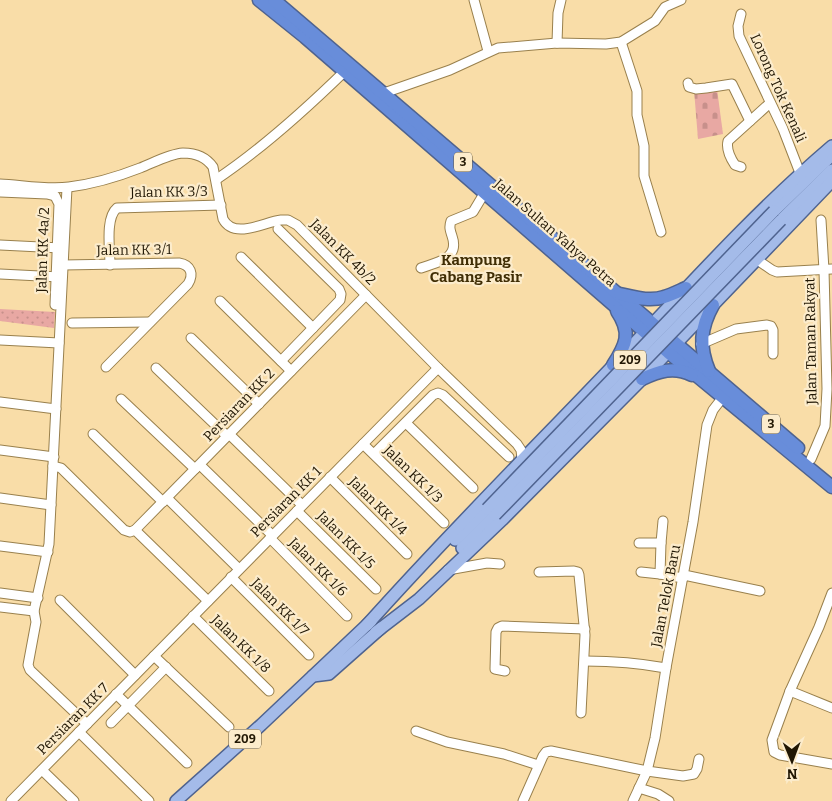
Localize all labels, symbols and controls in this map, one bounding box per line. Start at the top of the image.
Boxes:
street label: Lorong Tok Kenali [746,31,810,145]
road number: 3 [454,152,472,172]
street label: Jalan Sultan Yahya Petra [490,175,620,291]
street label: Jalan KK 3/3 [129,183,208,201]
street label: Jalan KK 4a/2 [33,207,53,294]
street label: Jalan KK 4b/2 [306,215,379,288]
street label: Jalan KK 3/1 [95,241,172,259]
district label: Kampung Cabang Pasir [430,251,522,286]
street label: Jalan Taman Rakyat [801,277,821,406]
road number: 209 [614,350,646,370]
street label: Persiaran KK 2 [200,365,278,445]
road number: 3 [762,414,780,434]
street label: Jalan KK 1/3 [379,441,446,506]
street label: Persiaran KK 1 [247,463,325,541]
street label: Jalan KK 1/4 [345,473,411,539]
street label: Jalan KK 1/5 [313,507,379,573]
street label: Jalan KK 1/6 [285,534,351,600]
street label: Jalan Telok Baru [648,543,684,650]
street label: Jalan KK 1/7 [247,574,312,639]
street label: Jalan KK 1/8 [207,611,274,676]
street label: Persiaran KK 7 [34,680,112,758]
road number: 209 [229,730,261,749]
north arrow [767,736,817,786]
text: N [786,765,798,782]

